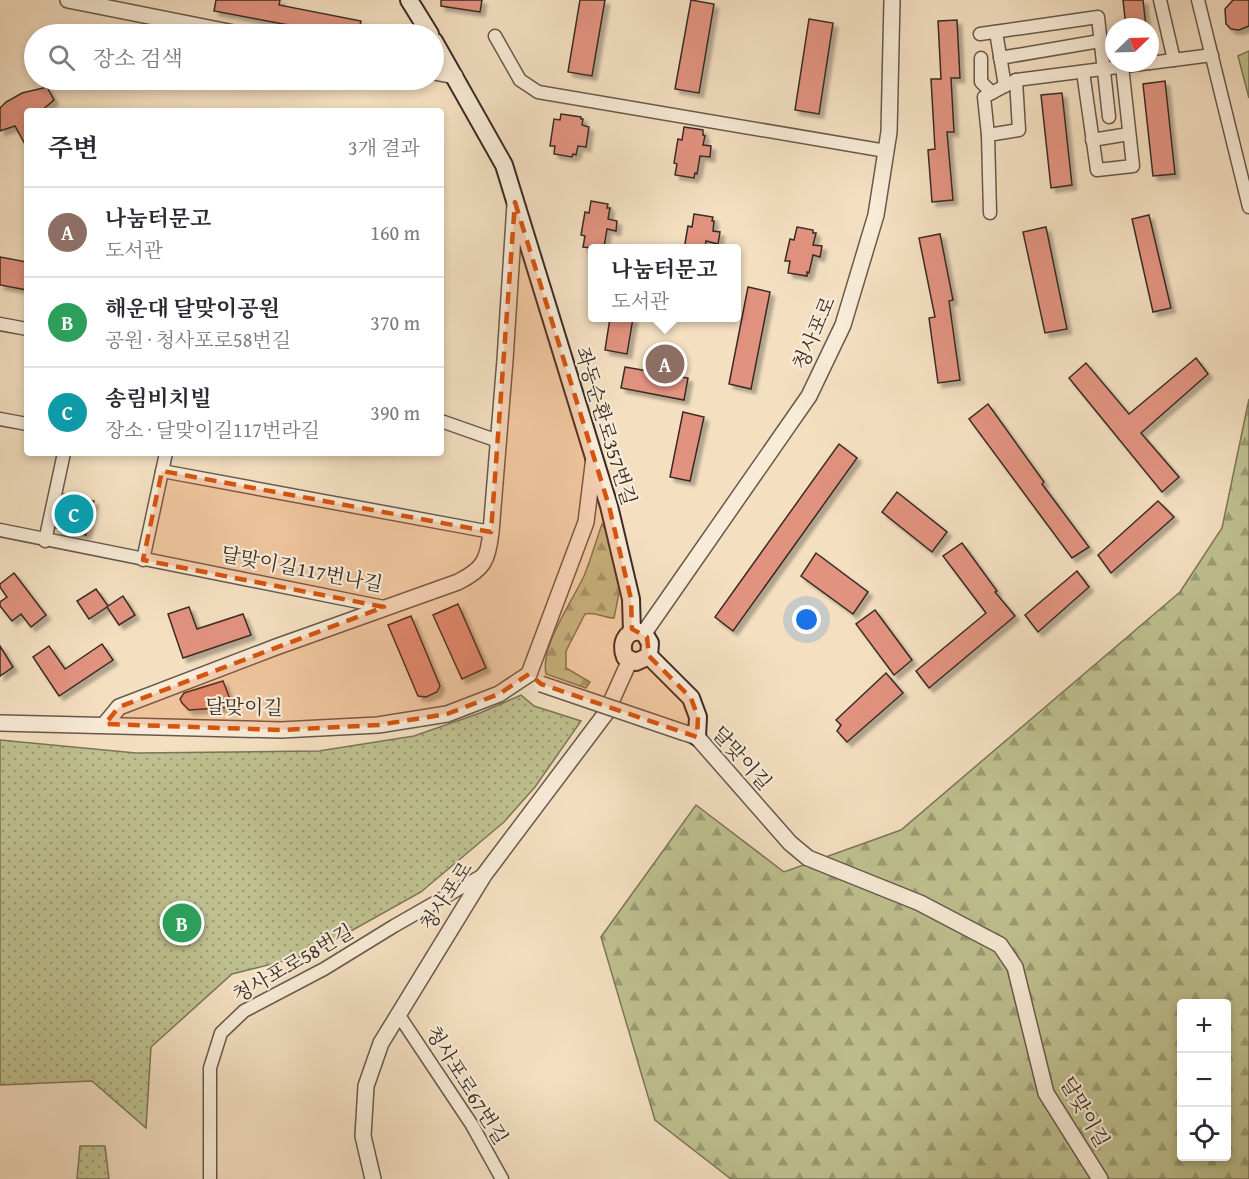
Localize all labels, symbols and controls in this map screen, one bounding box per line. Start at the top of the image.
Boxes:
north arrow [1105,18,1159,72]
search box [24,24,444,90]
icon: search [45,41,78,74]
text: 장소 검색 [93,42,183,74]
text: 주변 [48,128,98,167]
text: 3개 결과 [348,133,420,162]
text: 나눔터문고 [105,202,211,234]
text: A [61,218,74,247]
text: 160 m [370,218,420,247]
text: 도서관 [105,235,163,264]
popup [588,244,741,322]
text: 나눔터문고 [611,253,718,285]
text: 도서관 [611,286,669,315]
text: 해운대 달맞이공원 [105,292,280,324]
street label: 청사포로 [785,292,842,374]
text: B [61,308,74,337]
text: 370 m [370,308,420,337]
text: 공원 · 청사포로58번길 [105,325,291,354]
pin: A [646,342,684,386]
street label: 좌동순환로357번길 [569,343,644,509]
text: 송림비치빌 [105,382,211,414]
text: C [62,398,73,427]
text: 390 m [370,398,420,427]
text: 장소 · 달맞이길117번라길 [105,415,320,444]
pin: C [54,492,94,536]
street label: 달맞이길117번나길 [219,539,385,598]
your location [792,605,821,634]
street label: 달맞이길 [205,691,283,722]
street label: 달맞이길 [706,719,779,796]
street label: 청사포로 [412,855,479,936]
pin: B [162,900,201,946]
street label: 청사포로58번길 [227,916,359,1009]
map controls [1177,999,1231,1161]
button: + [1177,999,1231,1053]
street label: 청사포로67번길 [419,1020,516,1150]
button: − [1177,1053,1231,1107]
street label: 달맞이길 [1054,1071,1117,1152]
button: locate [1177,1107,1231,1161]

